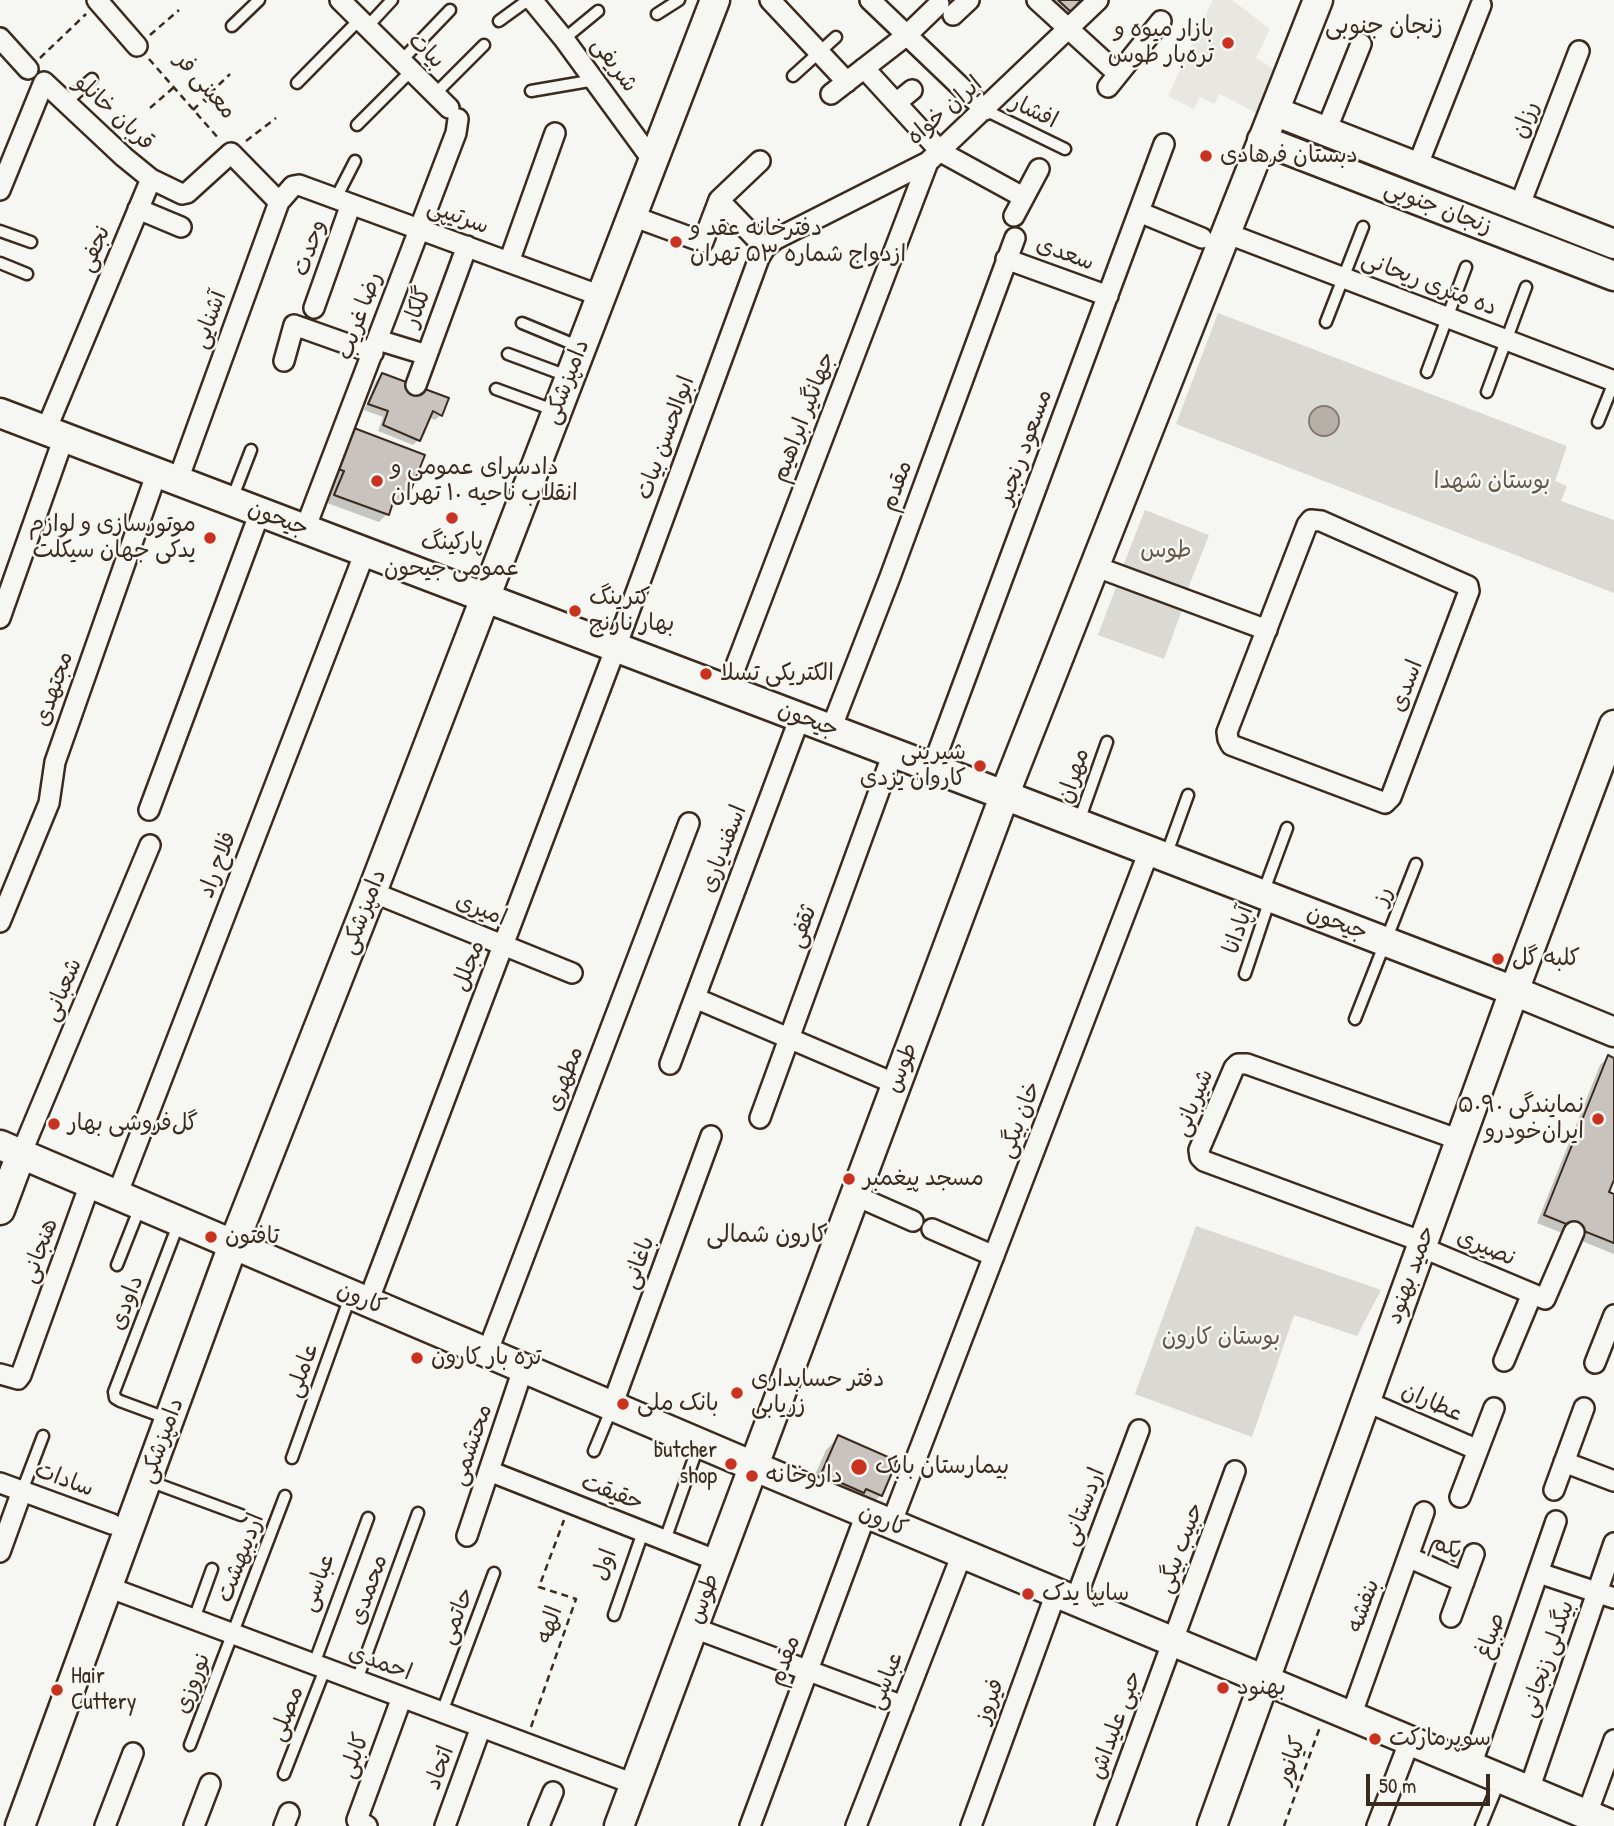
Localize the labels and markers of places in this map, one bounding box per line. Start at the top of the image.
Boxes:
place label: بازار میوه و تره‌بار طوس [1108,16,1214,70]
marker: بازار میوه و تره‌بار طوس [1220,35,1236,51]
place label: دبستان فرهادی [1220,142,1358,170]
marker: دبستان فرهادی [1198,148,1214,164]
place label: دفترخانه عقد و ازدواج شماره ۵۳ تهران [690,215,906,269]
marker: دفترخانه عقد و ازدواج شماره ۵۳ تهران [668,234,684,250]
place label: دادسرای عمومی و انقلاب ناحیه ۱۰ تهران [391,454,578,508]
marker: دادسرای عمومی و انقلاب ناحیه ۱۰ تهران [369,473,385,489]
marker: پارکینگ عمومی جیحون [444,510,460,526]
place label: موتورسازی و لوازم یدکی جهان سیکلت [29,511,196,565]
place label: پارکینگ عمومی جیحون [384,529,520,583]
marker: موتورسازی و لوازم یدکی جهان سیکلت [202,530,218,546]
place label: کترینگ بهار نارنج [589,584,674,638]
marker: کترینگ بهار نارنج [567,603,583,619]
place label: الکتریکی تسلا [720,660,834,688]
marker: الکتریکی تسلا [698,666,714,682]
place label: شیرینی کاروان یزدی [860,739,966,793]
marker: شیرینی کاروان یزدی [972,758,988,774]
place label: کلبه گل [1512,945,1580,973]
marker: کلبه گل [1490,951,1506,967]
place label: نمایندگی ۵۰۹۰ ایران‌خودرو [1458,1092,1584,1146]
place label: گل‌فروشی بهار [68,1110,198,1138]
marker: نمایندگی ۵۰۹۰ ایران‌خودرو [1590,1111,1606,1127]
marker: گل‌فروشی بهار [46,1116,62,1132]
place label: مسجد پیغمبر [863,1165,984,1193]
marker: مسجد پیغمبر [841,1171,857,1187]
place label: تافتون [225,1223,280,1251]
marker: تافتون [203,1229,219,1245]
place label: تره بار کارون [431,1344,542,1372]
marker: تره بار کارون [409,1350,425,1366]
place label: دفتر حسابداری زریابی [751,1366,884,1420]
marker: دفتر حسابداری زریابی [729,1385,745,1401]
place label: بانک ملی [637,1390,719,1418]
marker: بانک ملی [615,1396,631,1412]
place label: butcher shop [654,1437,717,1491]
place label: بیمارستان بابک [875,1453,1009,1481]
marker: butcher shop [723,1456,739,1472]
marker: بیمارستان بابک [849,1457,869,1477]
place label: داروخانه [766,1462,843,1490]
marker: داروخانه [744,1468,760,1484]
place label: سایپا یدک [1042,1580,1129,1608]
marker: سایپا یدک [1020,1586,1036,1602]
place label: Hair Cuttery [71,1663,136,1717]
place label: بهنود [1237,1674,1286,1702]
marker: بهنود [1215,1680,1231,1696]
marker: Hair Cuttery [49,1682,65,1698]
place label: سوپرمارکت [1389,1725,1491,1753]
marker: سوپرمارکت [1367,1731,1383,1747]

